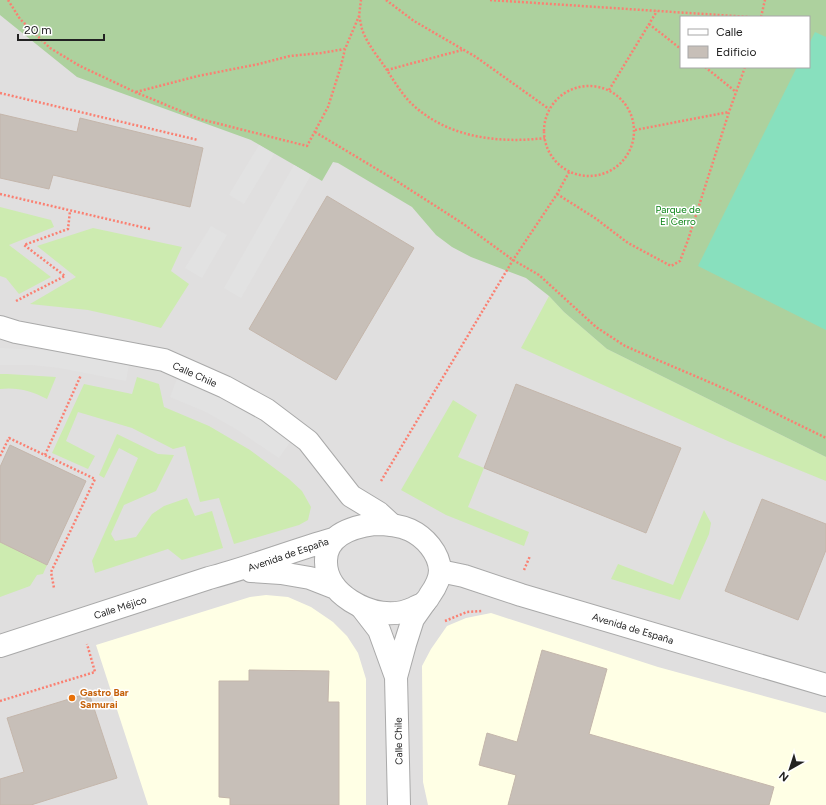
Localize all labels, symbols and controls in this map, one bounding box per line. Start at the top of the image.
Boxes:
scale bar [18,16,104,42]
legend [680,16,810,68]
text: 20 m [24,23,52,37]
text: Calle [716,25,743,39]
text: Edificio [716,45,756,59]
park label: Parque de El Cerro [656,203,701,228]
street label: Calle Chile [170,359,220,390]
street label: Avenida de España [246,535,330,574]
street label: Calle Méjico [92,593,148,622]
street label: Avenida de España [591,610,675,647]
place label: Gastro Bar Samurai [80,686,129,711]
marker: Gastro Bar Samurai [67,693,77,703]
street label: Calle Chile [392,717,405,765]
north arrow [770,749,810,789]
text: N [777,769,791,784]

